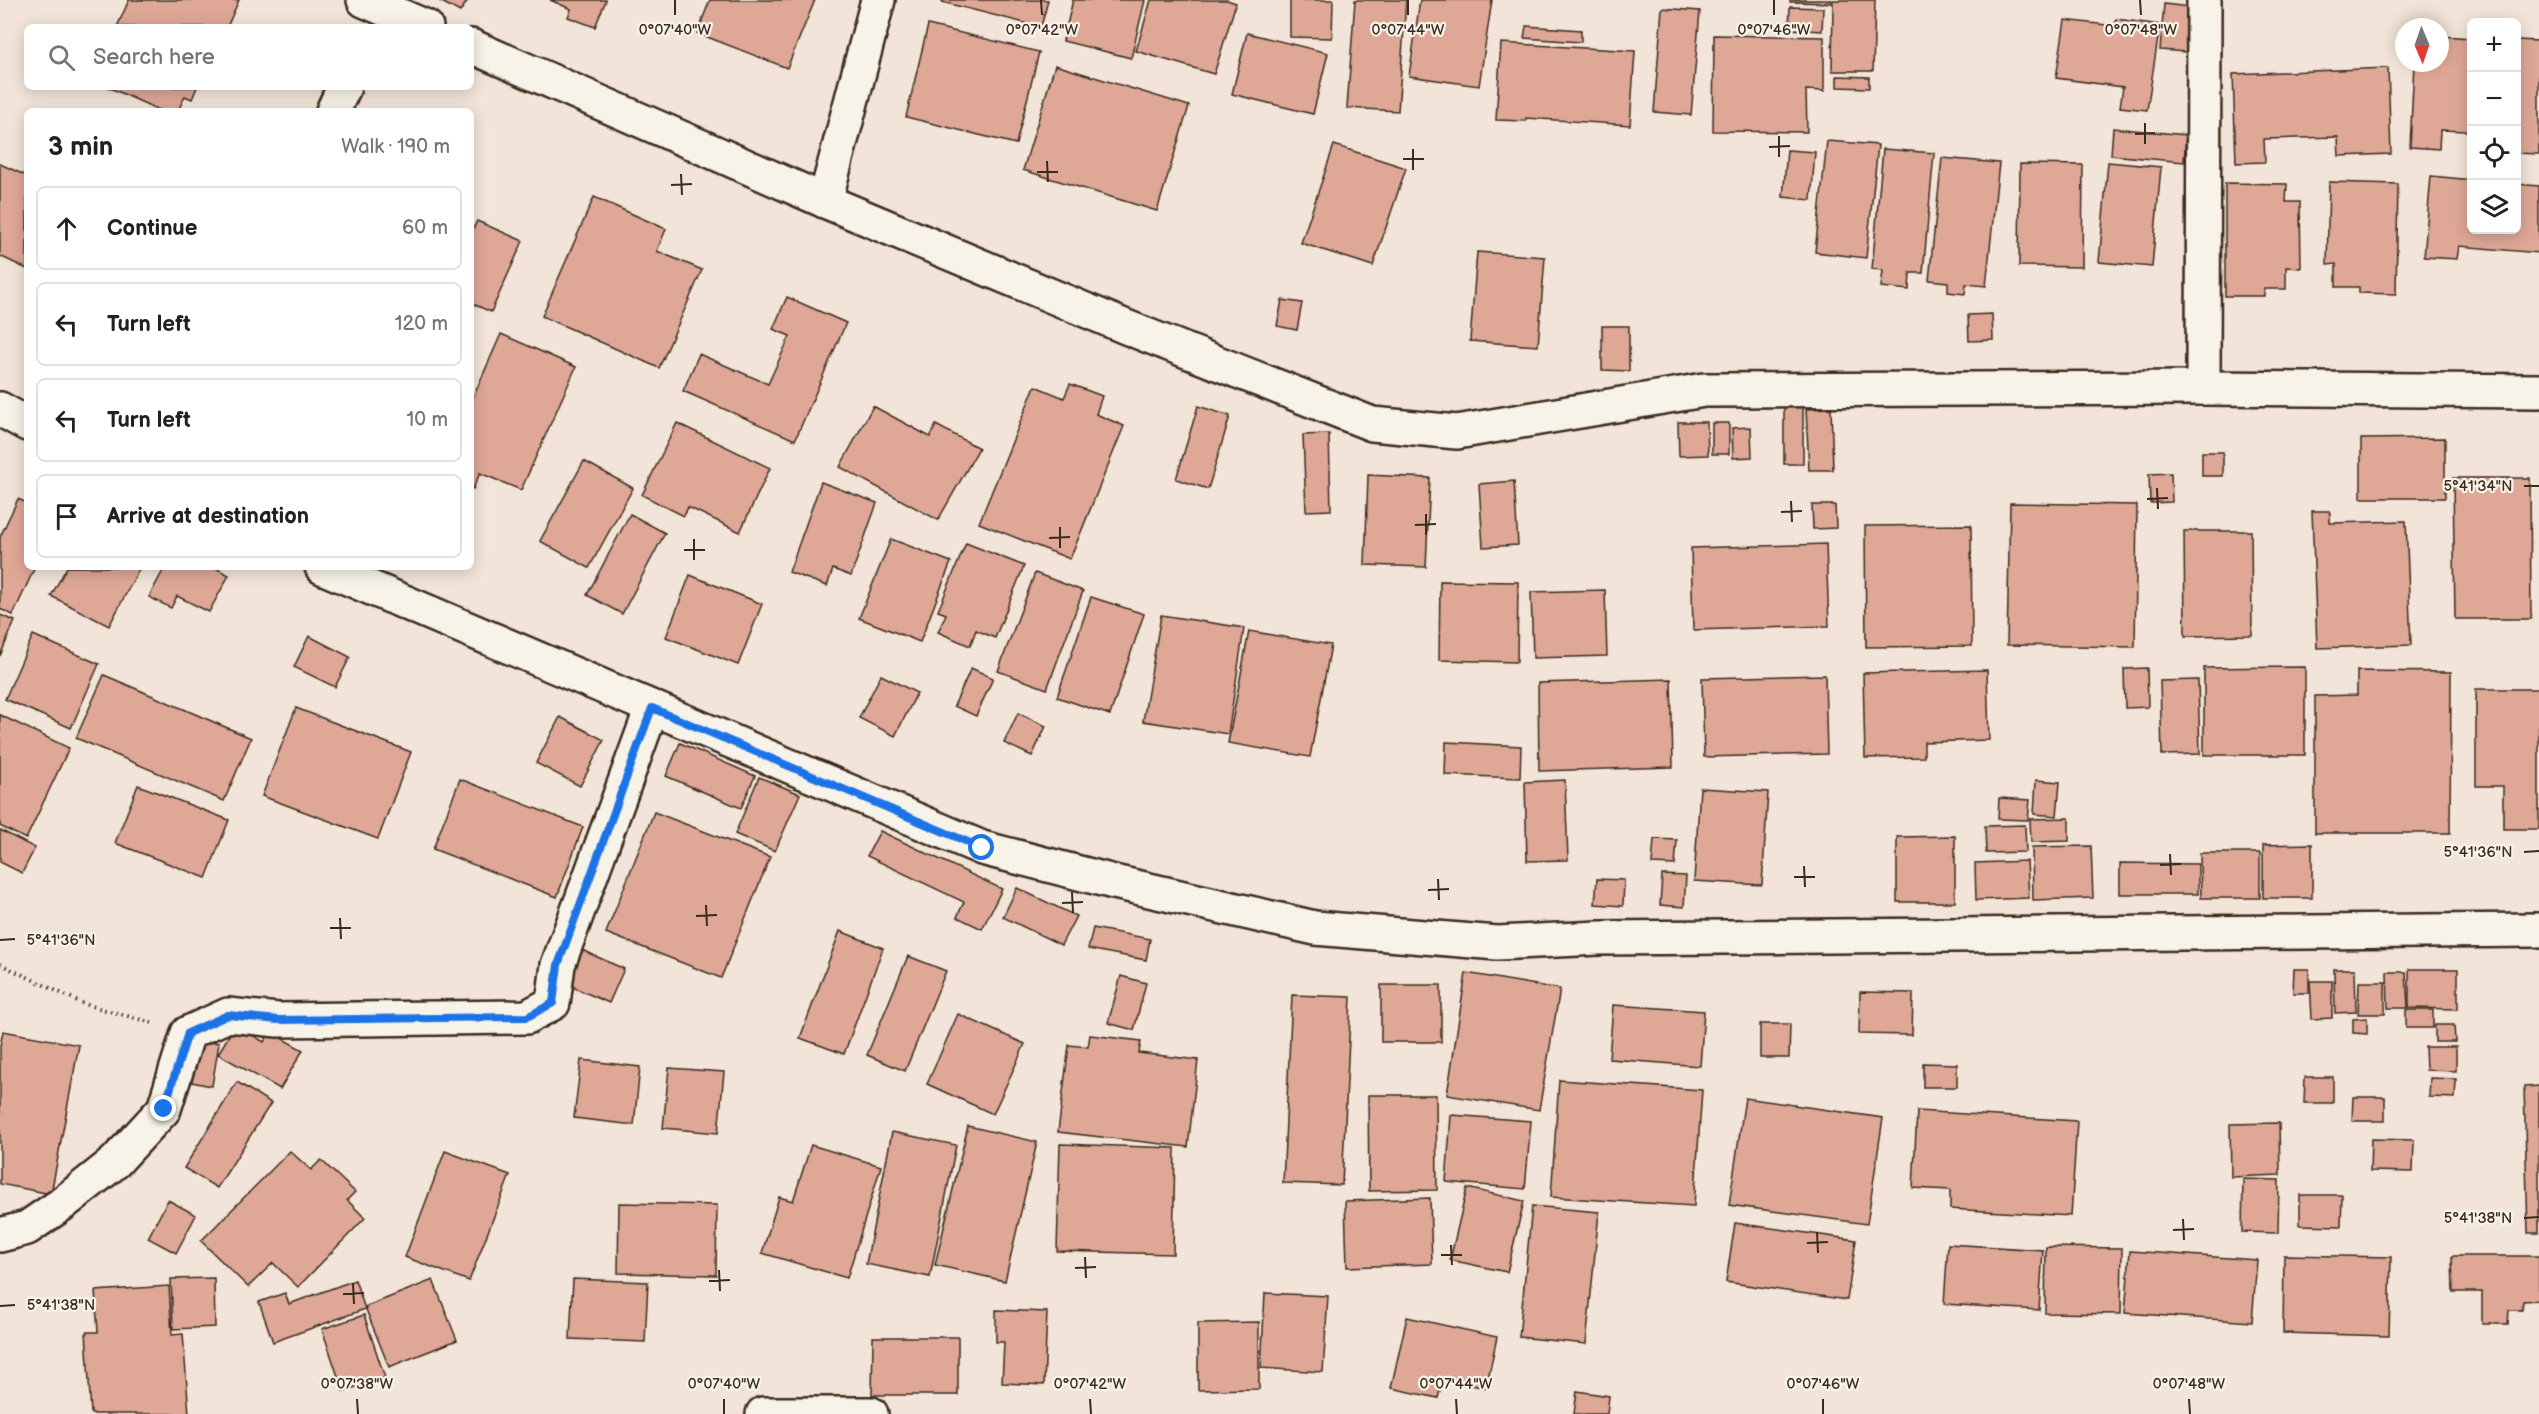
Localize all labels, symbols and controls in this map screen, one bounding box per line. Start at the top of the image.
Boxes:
north arrow [2395,18,2449,72]
map controls [2467,18,2521,234]
button: + [2467,18,2521,72]
text: 0°07'40"W [639,21,712,40]
text: 0°07'42"W [1006,21,1079,40]
text: 0°07'44"W [1372,21,1445,40]
text: 0°07'46"W [1738,21,1811,40]
text: 0°07'48"W [2105,21,2178,40]
search box [24,24,474,90]
icon: search [45,41,78,74]
text: Search here [93,44,215,71]
button: − [2467,72,2521,126]
button: locate [2467,126,2521,180]
text: 3 min [48,132,113,163]
text: Walk · 190 m [341,135,450,159]
button: layers [2467,180,2521,234]
icon: ahead [50,212,83,245]
text: Continue [107,215,197,242]
text: 60 m [402,216,448,240]
icon: left [50,308,83,341]
text: Turn left [107,311,191,338]
text: 120 m [395,312,448,336]
icon: left [50,404,83,437]
text: Turn left [107,407,191,434]
text: 10 m [407,408,448,432]
text: 5°41'34"N [2444,477,2512,496]
icon: arrive [50,500,83,533]
text: Arrive at destination [107,503,309,530]
route start [968,834,994,860]
text: 5°41'36"N [2444,843,2512,862]
text: 5°41'36"N [27,931,95,950]
route end [150,1095,176,1121]
text: 5°41'38"N [2444,1209,2512,1228]
text: 5°41'38"N [27,1296,95,1315]
text: 0°07'38"W [321,1375,394,1394]
text: 0°07'40"W [688,1375,761,1394]
text: 0°07'42"W [1054,1375,1127,1394]
text: 0°07'44"W [1420,1375,1493,1394]
text: 0°07'46"W [1787,1375,1860,1394]
text: 0°07'48"W [2153,1375,2226,1394]

